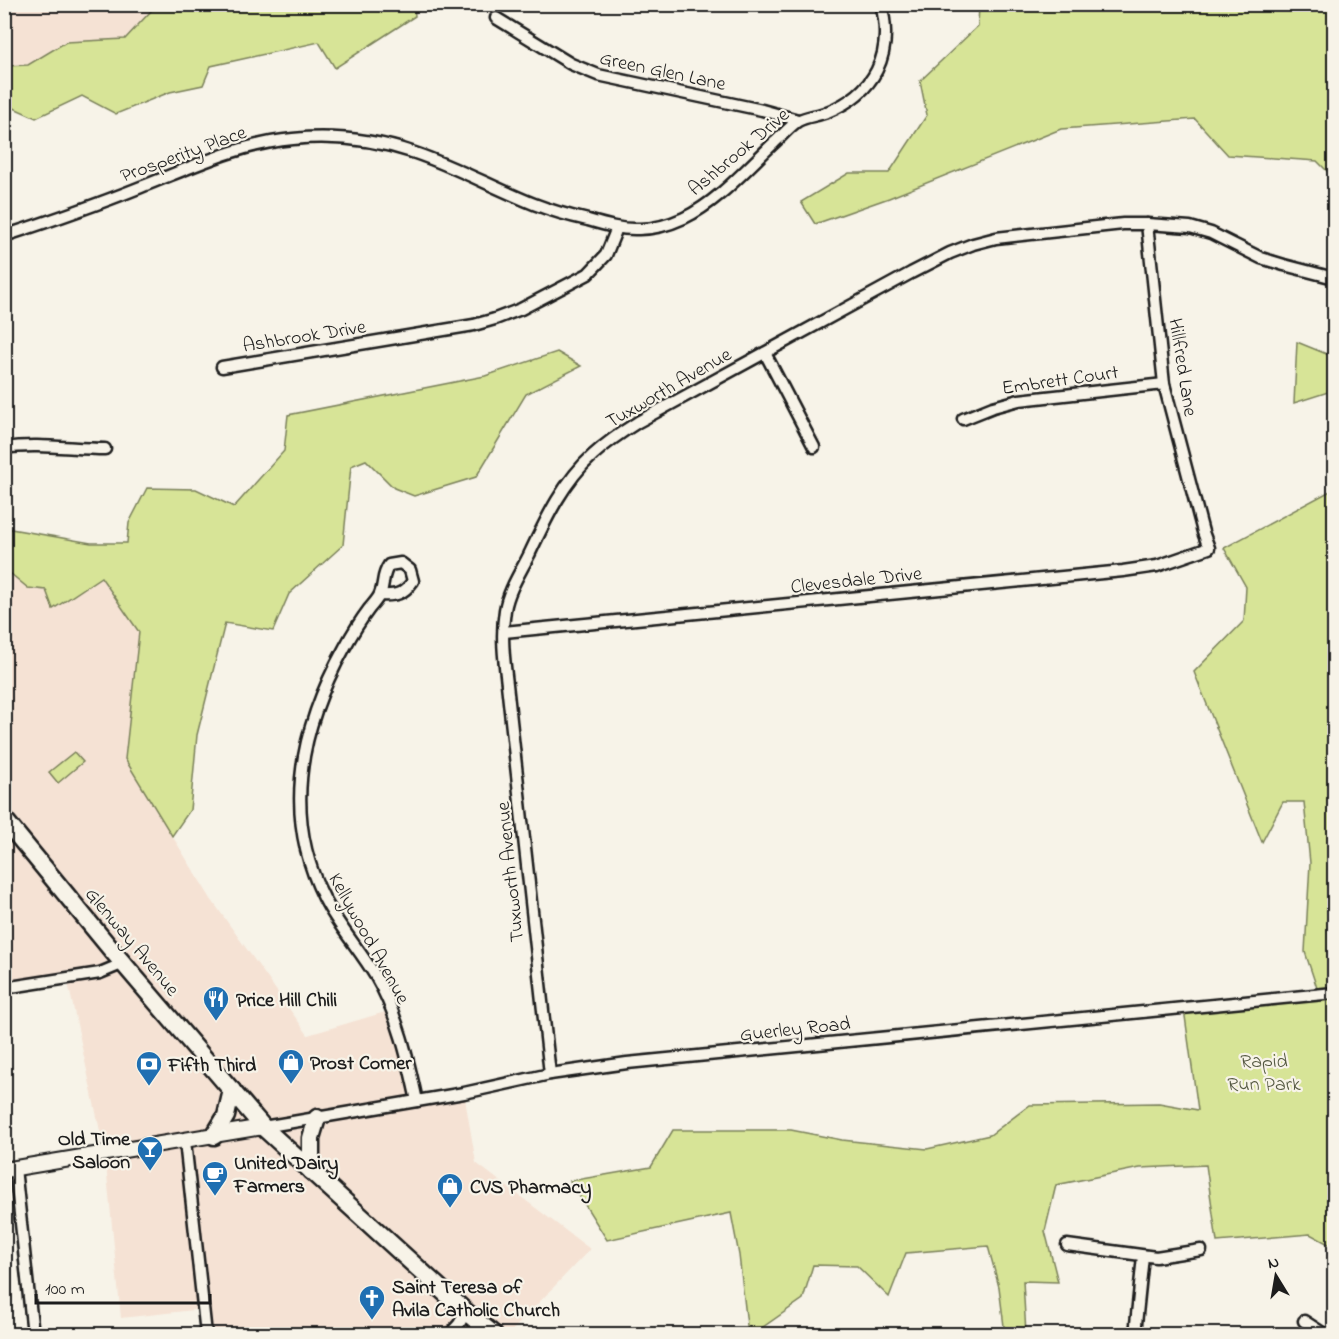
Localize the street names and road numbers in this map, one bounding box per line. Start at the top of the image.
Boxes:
street label: Green Glen Lane [597,45,728,100]
street label: Ashbrook Drive [683,102,797,204]
street label: Prosperity Place [117,119,251,192]
street label: Ashbrook Drive [241,313,368,362]
street label: Hillfred Lane [1159,316,1204,419]
street label: Tuxworth Avenue [601,341,738,437]
street label: Embrett Court [1000,359,1121,404]
street label: Clevesdale Drive [789,560,923,603]
street label: Tuxworth Avenue [490,800,533,943]
street label: Kellywood Avenue [320,868,416,1010]
street label: Glenway Avenue [77,882,185,1003]
street label: Guerley Road [739,1010,852,1051]

